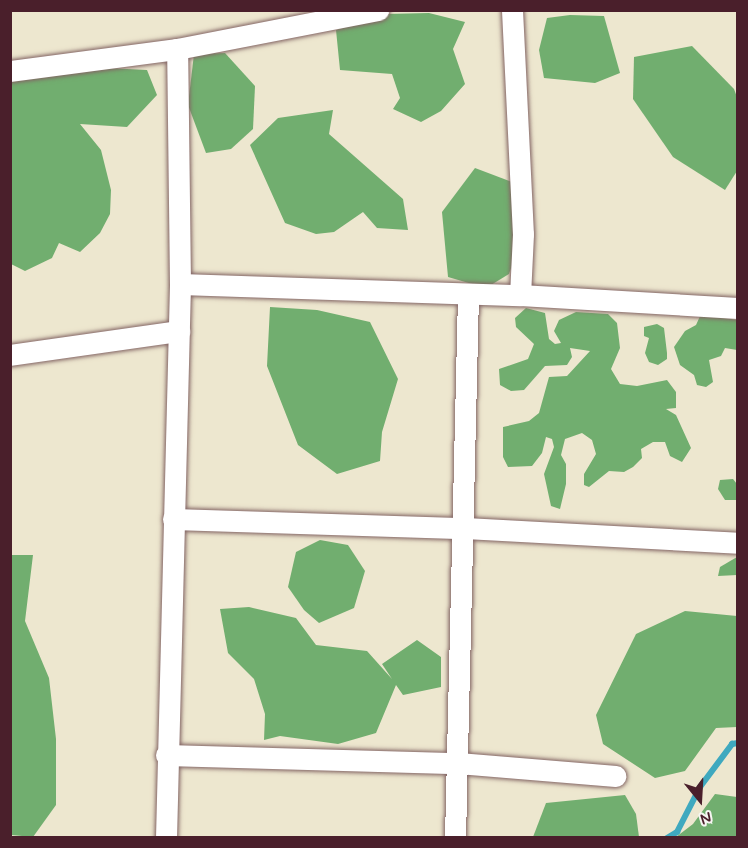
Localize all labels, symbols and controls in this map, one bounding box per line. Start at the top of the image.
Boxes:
north arrow [670,770,730,830]
text: N [697,806,714,829]

